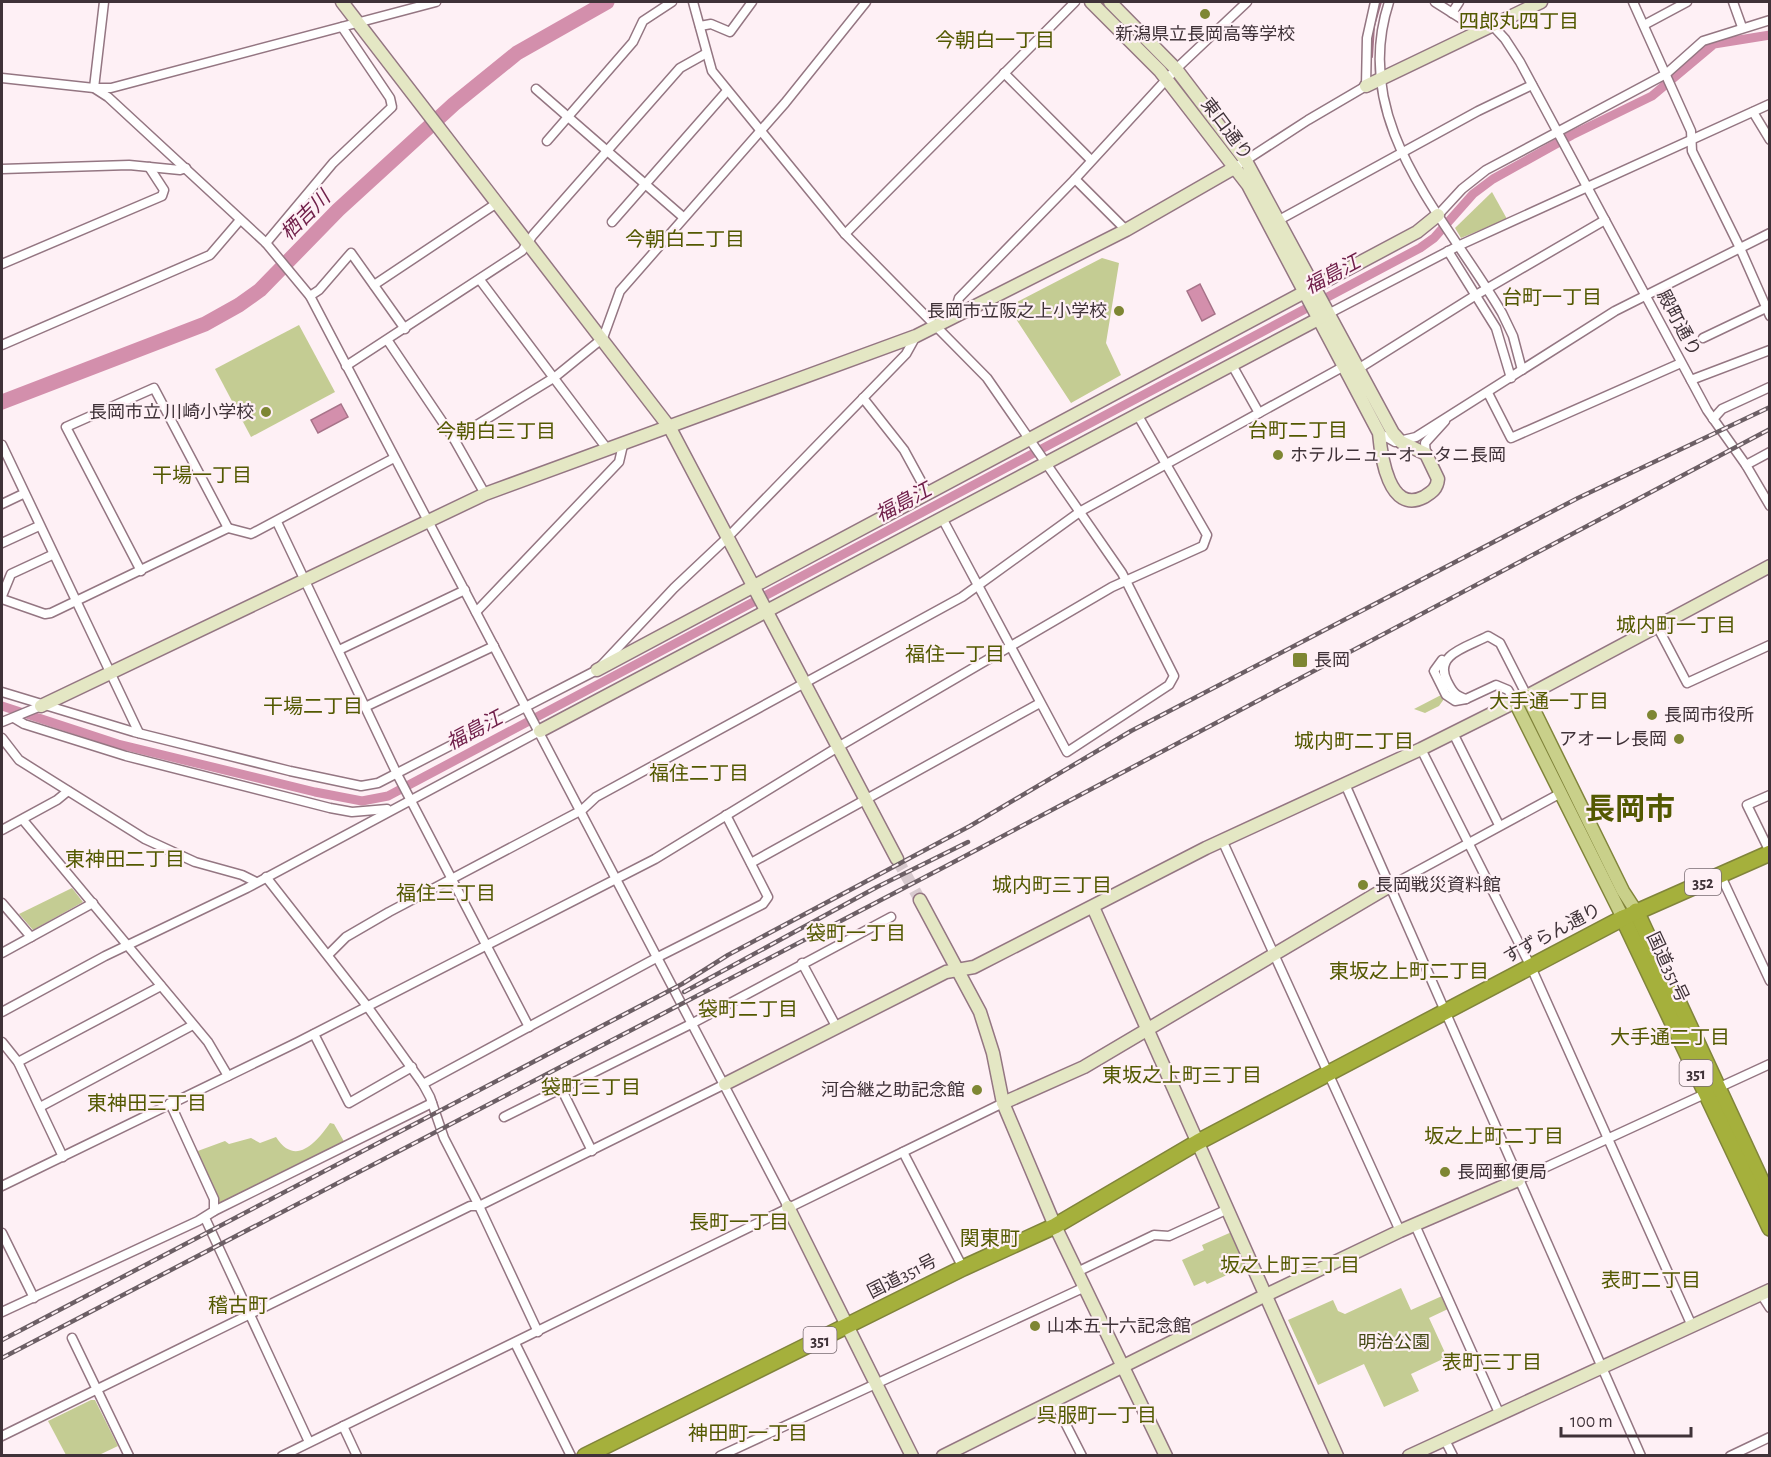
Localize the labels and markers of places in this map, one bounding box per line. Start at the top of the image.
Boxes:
marker: 新潟県立長岡高等学校 [1198,7,1212,21]
place label: 新潟県立長岡高等学校 [1115,24,1295,44]
place label: 長岡市立阪之上小学校 [927,301,1107,321]
marker: 長岡市立阪之上小学校 [1112,304,1126,318]
place label: 長岡市立 川崎小学校 [89,402,254,422]
marker: 長岡市立 川崎小学校 [259,405,273,419]
place label: ホテルニューオータニ長岡 [1290,446,1506,465]
marker: ホテルニューオータニ長岡 [1271,448,1285,462]
marker: 長岡 [1291,651,1309,669]
place label: 長岡 [1314,652,1350,670]
place label: 長岡市役所 [1664,706,1754,725]
marker: 長岡市役所 [1645,708,1659,722]
place label: アオーレ長岡 [1559,731,1667,749]
marker: アオーレ長岡 [1672,732,1686,746]
place label: 長岡戦災資料館 [1375,875,1501,895]
marker: 長岡戦災資料館 [1356,878,1370,892]
place label: 河合継之助記念館 [821,1080,965,1100]
marker: 河合継之助記念館 [970,1083,984,1097]
place label: 長岡郵便局 [1457,1163,1547,1182]
marker: 長岡郵便局 [1438,1165,1452,1179]
place label: 山本五十六記念館 [1047,1317,1191,1336]
marker: 山本五十六記念館 [1028,1319,1042,1333]

